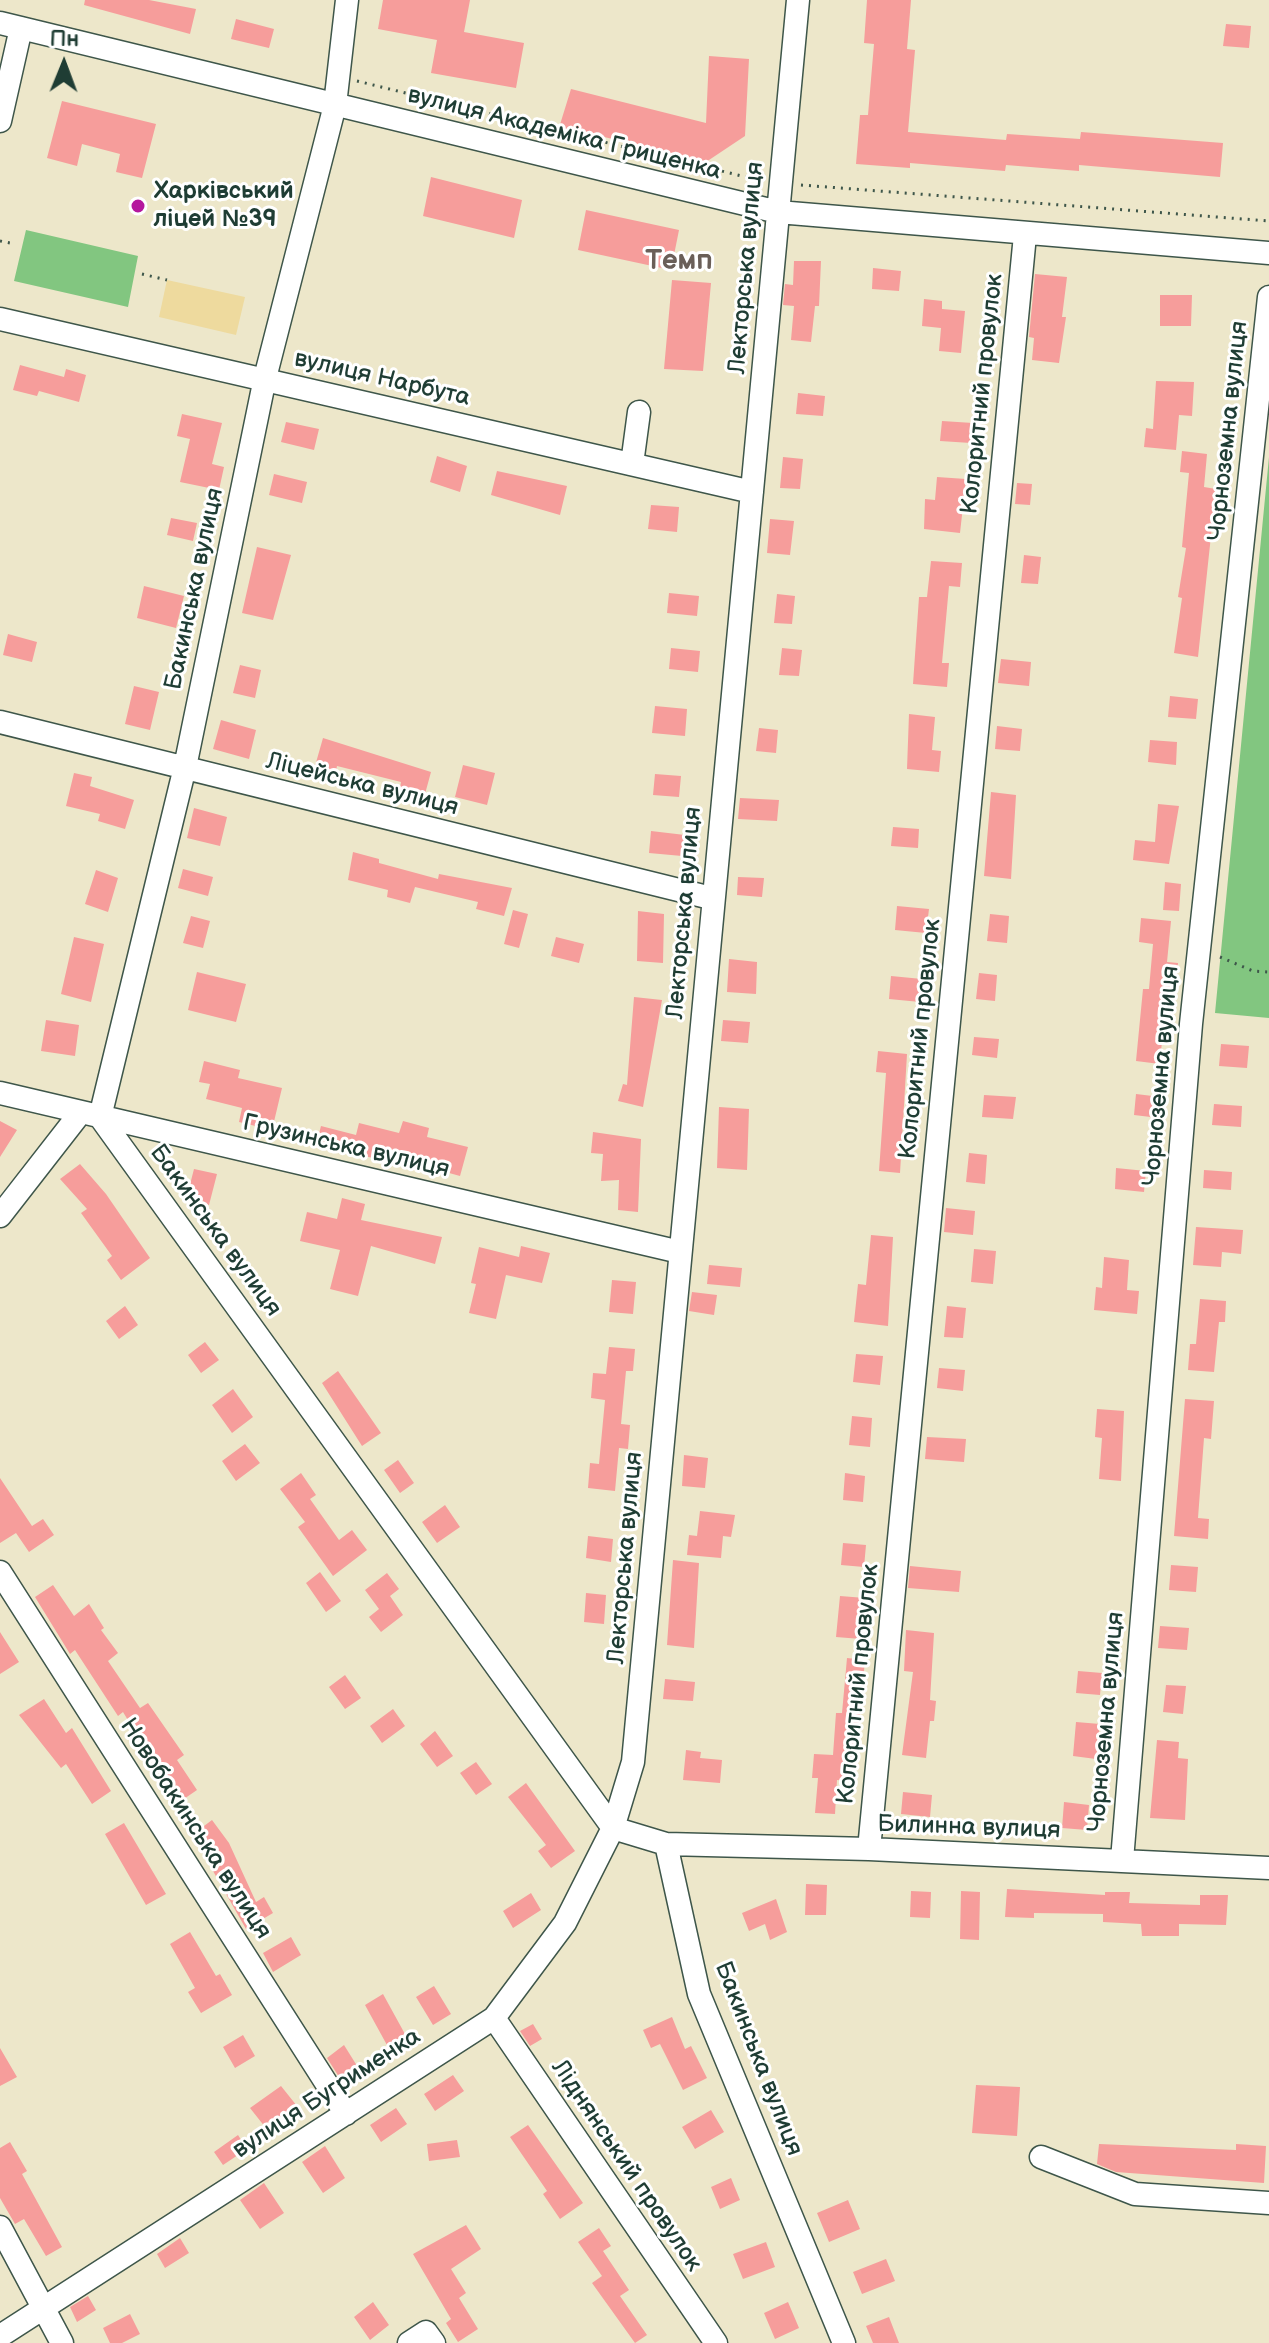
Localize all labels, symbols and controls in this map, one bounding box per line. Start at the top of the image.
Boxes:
north arrow [24,24,104,104]
text: Пн [50,26,79,53]
street label: вулиця Академіка Грищенка [404,81,724,187]
street label: Лекторська вулиця [723,161,771,375]
place label: Харківський ліцей №39 [154,178,294,234]
marker: Харківський ліцей №39 [129,197,147,215]
district label: Темп [645,245,713,279]
street label: Колоритний провулок [956,272,1010,516]
street label: Чорноземна вулиця [1203,320,1255,542]
street label: вулиця Нарбута [291,345,473,413]
street label: Бакинська вулиця [160,486,230,692]
street label: Ліцейська вулиця [263,747,461,823]
street label: Лекторська вулиця [661,806,709,1020]
street label: Колоритний провулок [894,917,948,1161]
street label: Чорноземна вулиця [1138,965,1186,1187]
street label: Грузинська вулиця [240,1109,452,1185]
street label: Бакинська вулиця [143,1139,287,1323]
street label: Лекторська вулиця [602,1451,650,1665]
street label: Колоритний провулок [832,1562,886,1806]
street label: Чорноземна вулиця [1083,1611,1131,1833]
street label: Новобакинська вулиця [113,1713,277,1945]
street label: Билинна вулиця [877,1810,1061,1846]
street label: Бакинська вулиця [708,1958,808,2160]
street label: вулиця Бугрименка [228,2023,426,2165]
street label: Ліднянський провулок [545,2055,707,2277]

